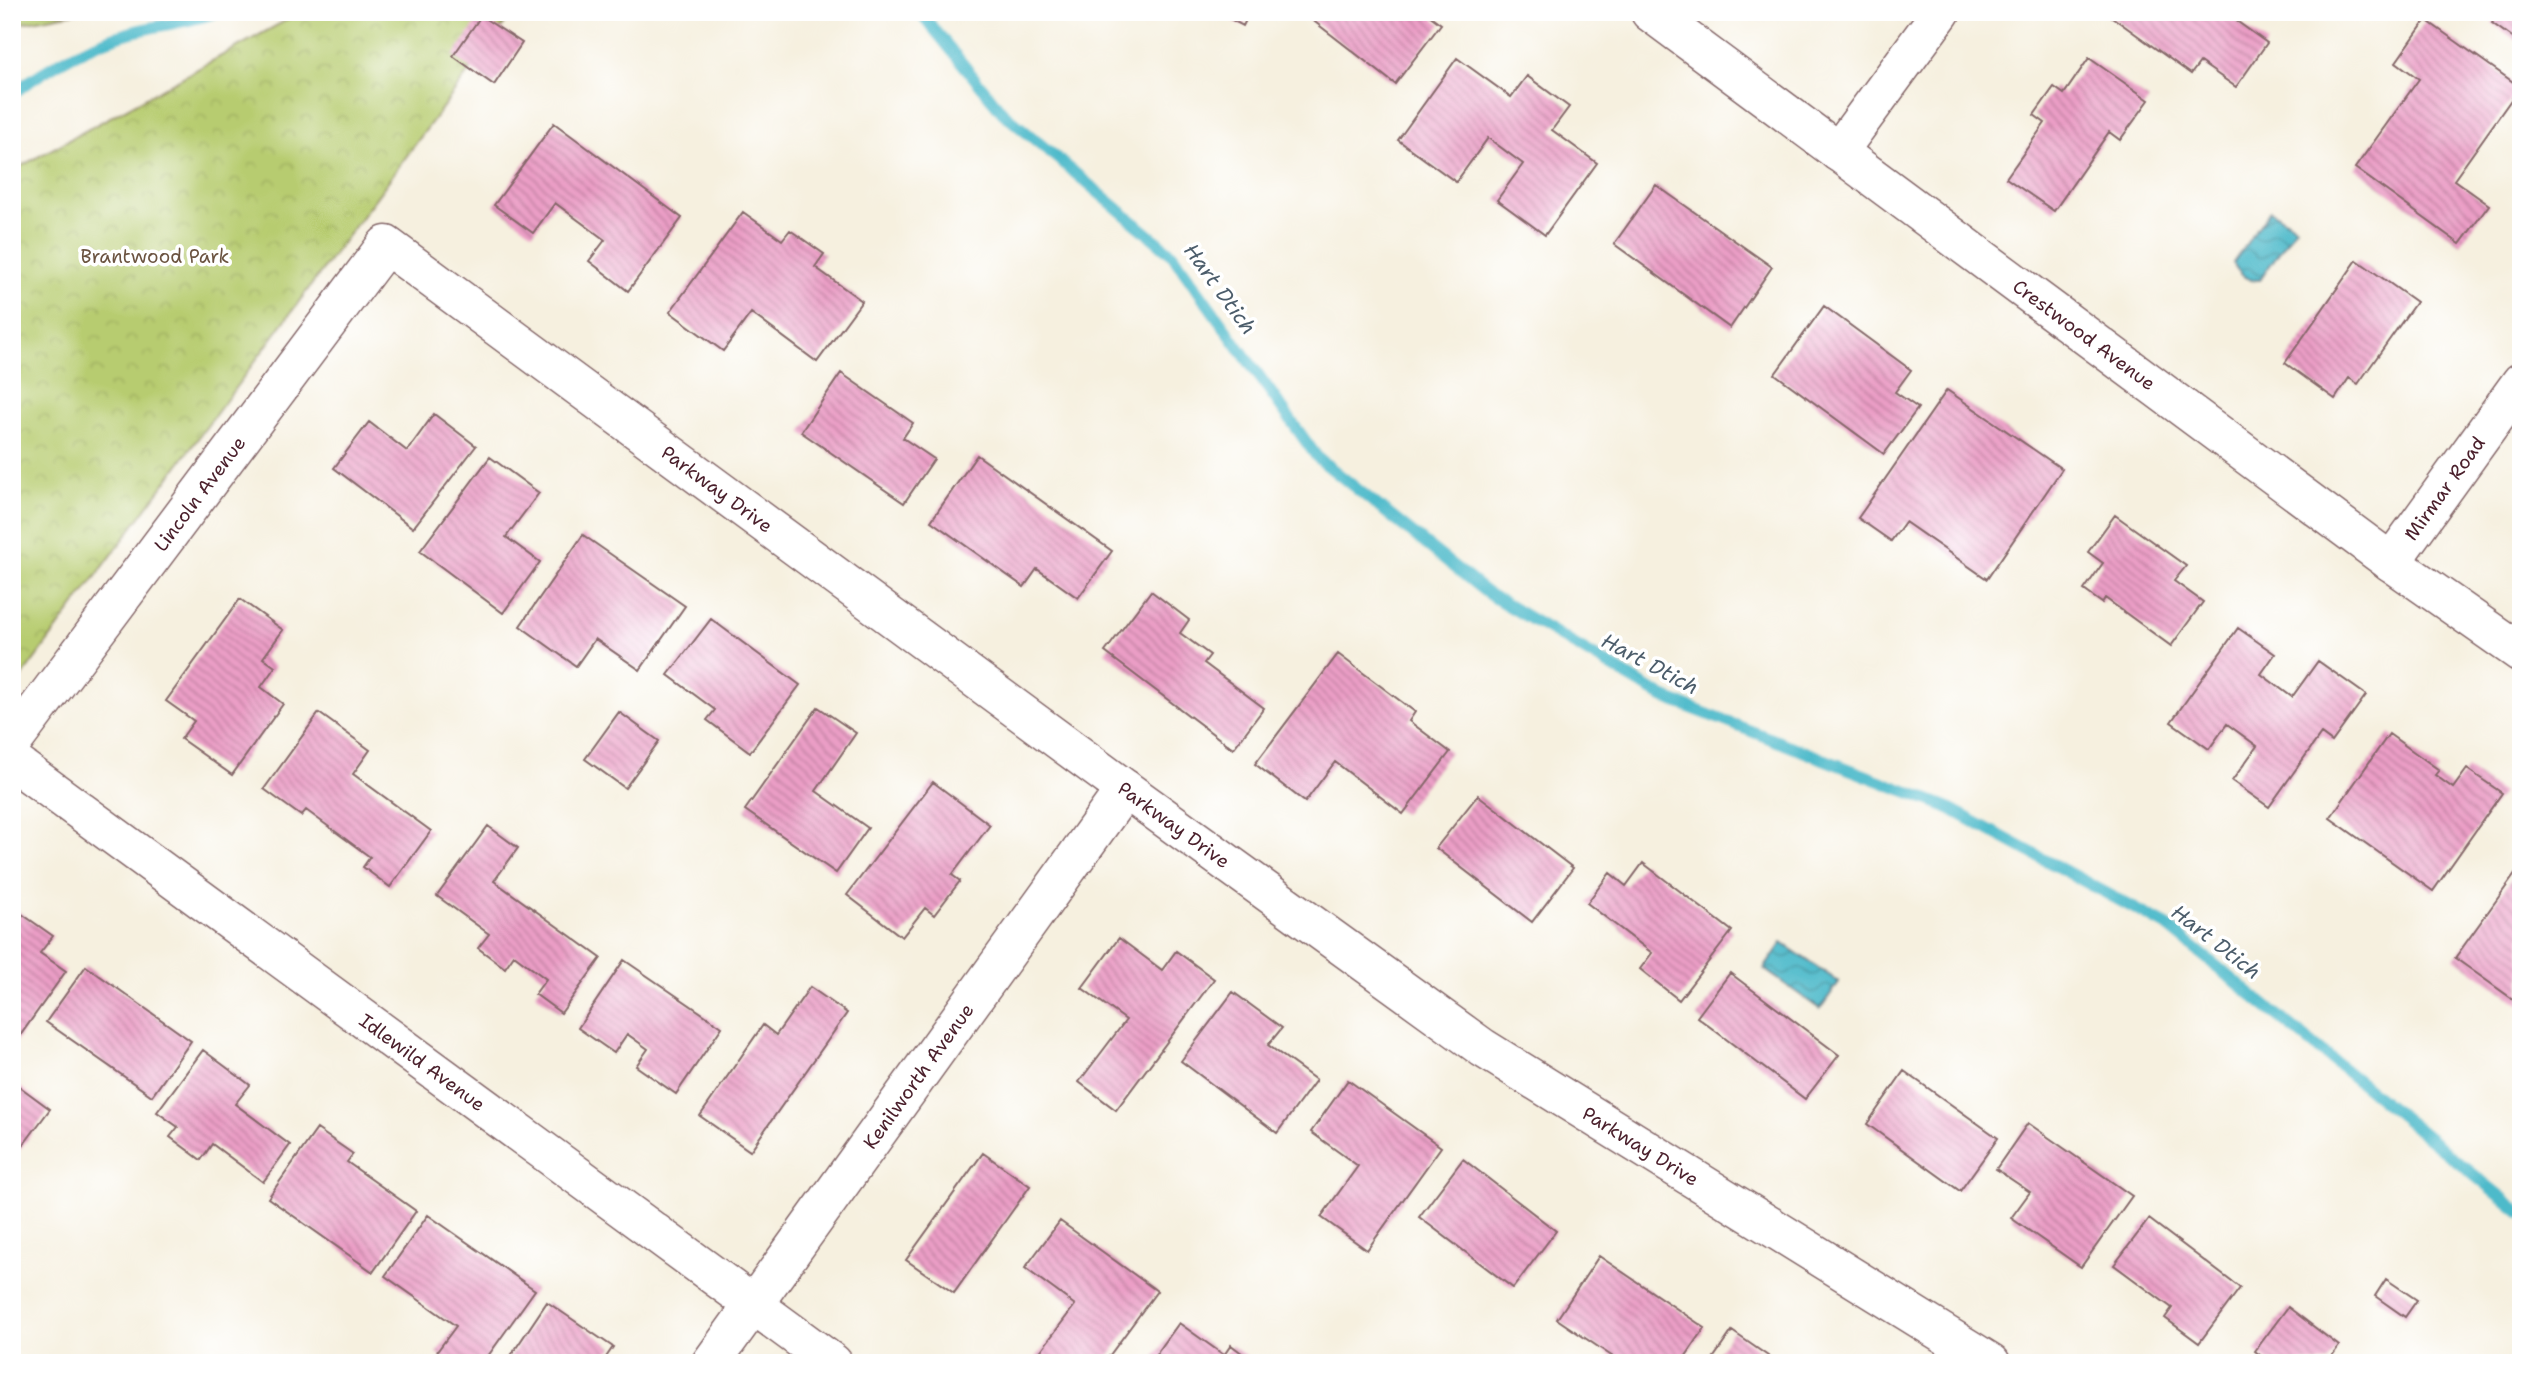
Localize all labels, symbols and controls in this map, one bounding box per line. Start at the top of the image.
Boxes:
water label: Hart Dtich [1177,238,1263,340]
park label: Brantwood Park [80,244,230,269]
street label: Crestwood Avenue [2008,274,2160,396]
street label: Lincoln Avenue [148,431,251,557]
street label: Mirmar Road [2399,431,2491,546]
street label: Parkway Drive [656,440,778,538]
water label: Hart Dtich [1596,627,1704,701]
street label: Parkway Drive [1113,776,1235,874]
water label: Hart Dtich [2165,898,2267,986]
street label: Kenilworth Avenue [858,998,979,1154]
street label: Idlewild Avenue [354,1008,490,1117]
street label: Parkway Drive [1578,1101,1703,1192]

